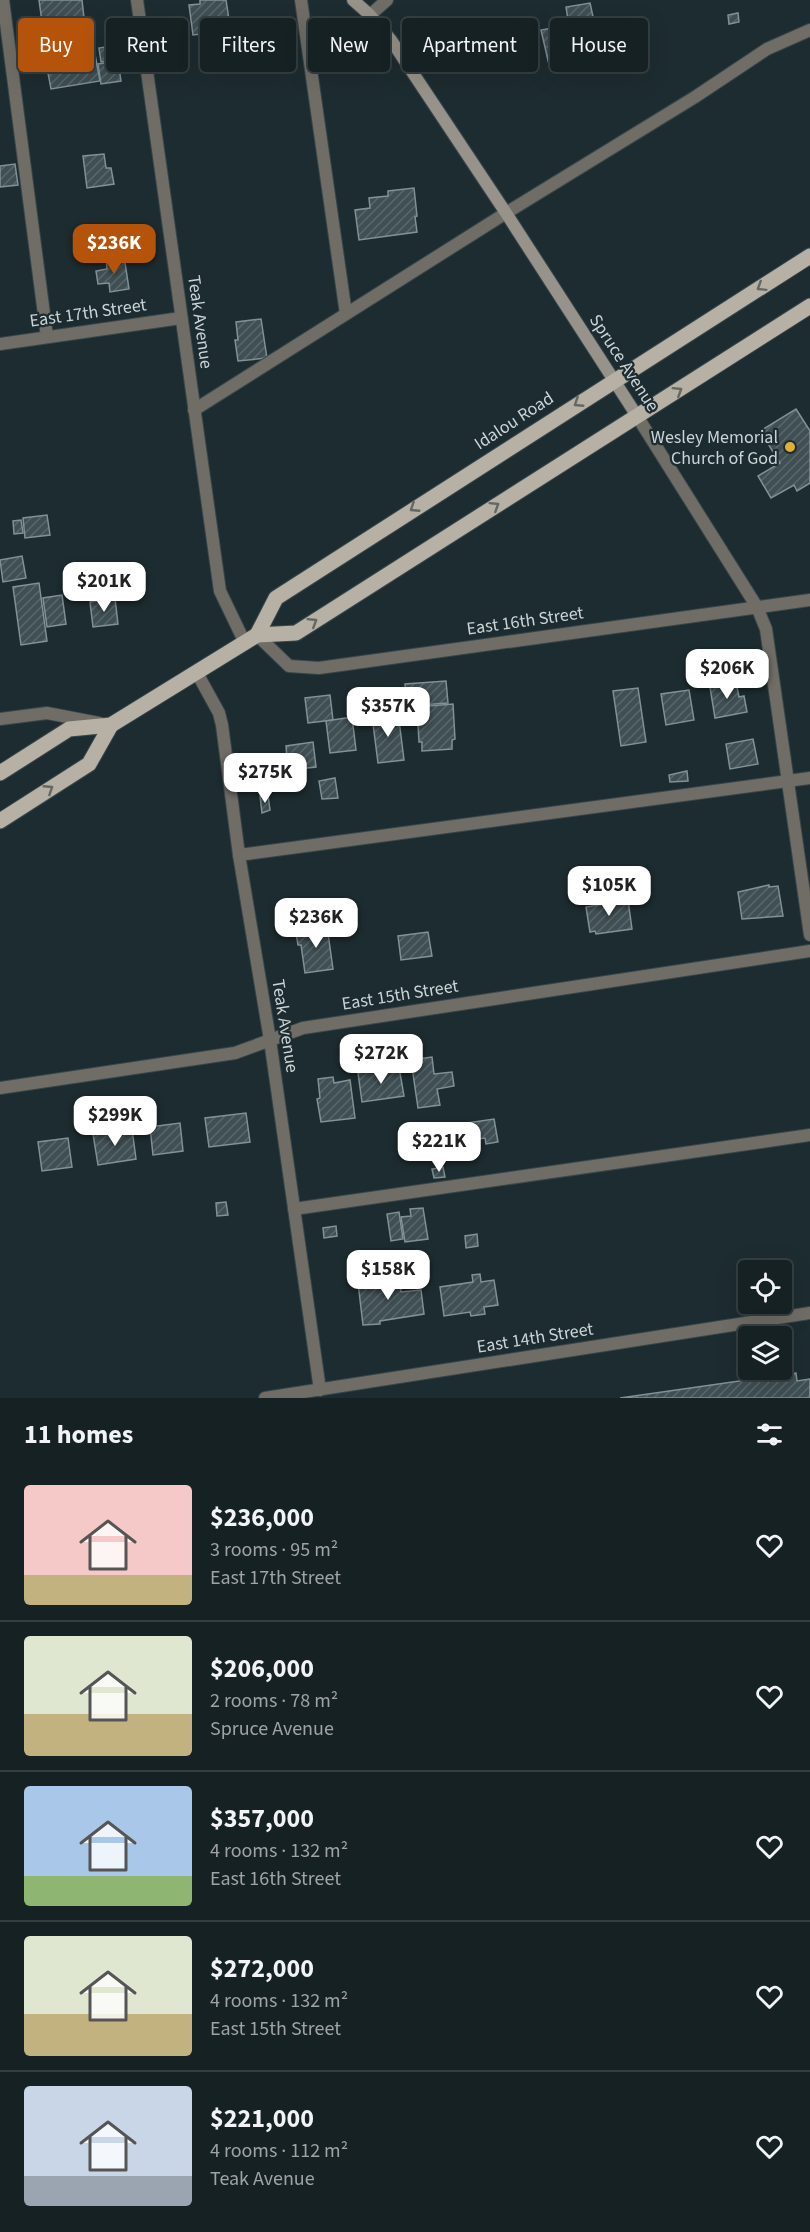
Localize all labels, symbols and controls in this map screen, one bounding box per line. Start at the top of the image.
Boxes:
chip: Buy [18,18,94,72]
chip: Rent [106,18,188,72]
chip: Filters [200,18,296,72]
chip: New [308,18,390,72]
chip: Apartment [402,18,538,72]
chip: House [550,18,648,72]
pin: $236K [72,224,156,275]
text: $236K [87,229,141,257]
street label: Teak Avenue [181,274,219,370]
one-way arrow [756,280,767,291]
street label: East 17th Street [28,292,148,334]
street label: Spruce Avenue [583,309,665,417]
street label: Idalou Road [469,386,559,456]
one-way arrow [672,386,682,398]
one-way arrow [574,396,585,407]
place label: Wesley Memorial Church of God [651,425,778,471]
marker: Wesley Memorial Church of God [783,440,797,454]
one-way arrow [410,501,420,513]
one-way arrow [489,502,499,514]
pin: $201K [62,562,146,613]
text: $201K [77,567,131,595]
street label: East 16th Street [465,600,585,642]
one-way arrow [307,617,317,629]
pin: $206K [685,649,769,700]
text: $206K [700,654,754,682]
pin: $357K [346,687,430,738]
text: $357K [361,692,415,720]
pin: $275K [223,753,307,804]
text: $275K [238,758,292,786]
one-way arrow [43,785,53,797]
pin: $105K [567,866,651,917]
text: $105K [582,871,636,899]
pin: $236K [274,898,358,949]
text: $236K [289,903,343,931]
street label: East 15th Street [340,973,460,1017]
street label: Teak Avenue [265,978,305,1075]
pin: $272K [339,1034,423,1085]
text: $272K [354,1039,408,1067]
pin: $299K [73,1096,157,1147]
text: $299K [88,1101,142,1129]
pin: $221K [397,1122,481,1173]
text: $221K [412,1127,466,1155]
pin: $158K [346,1250,430,1301]
text: $158K [361,1255,415,1283]
map controls [738,1260,792,1380]
button: locate [738,1260,792,1314]
street label: East 14th Street [475,1316,595,1360]
button: layers [738,1326,792,1380]
text: 11 homes [24,1416,133,1453]
icon: filters [753,1418,786,1451]
text: $236,000 [210,1499,314,1536]
icon: home [72,1509,144,1581]
icon: heart [753,1529,786,1562]
text: 3 rooms · 95 m² [210,1536,338,1564]
text: East 17th Street [210,1564,341,1592]
text: $206,000 [210,1650,314,1687]
icon: home [72,1660,144,1732]
icon: heart [753,1680,786,1713]
text: 2 rooms · 78 m² [210,1687,338,1715]
text: Spruce Avenue [210,1715,334,1743]
text: $357,000 [210,1800,314,1837]
icon: home [72,1810,144,1882]
icon: heart [753,1830,786,1863]
text: 4 rooms · 132 m² [210,1837,348,1865]
text: East 16th Street [210,1865,341,1893]
text: $272,000 [210,1950,314,1987]
icon: home [72,1960,144,2032]
icon: heart [753,1980,786,2013]
text: 4 rooms · 132 m² [210,1987,348,2015]
text: East 15th Street [210,2015,341,2043]
text: $221,000 [210,2100,314,2137]
icon: home [72,2110,144,2182]
icon: heart [753,2130,786,2163]
text: 4 rooms · 112 m² [210,2137,348,2165]
text: Teak Avenue [210,2165,315,2193]

